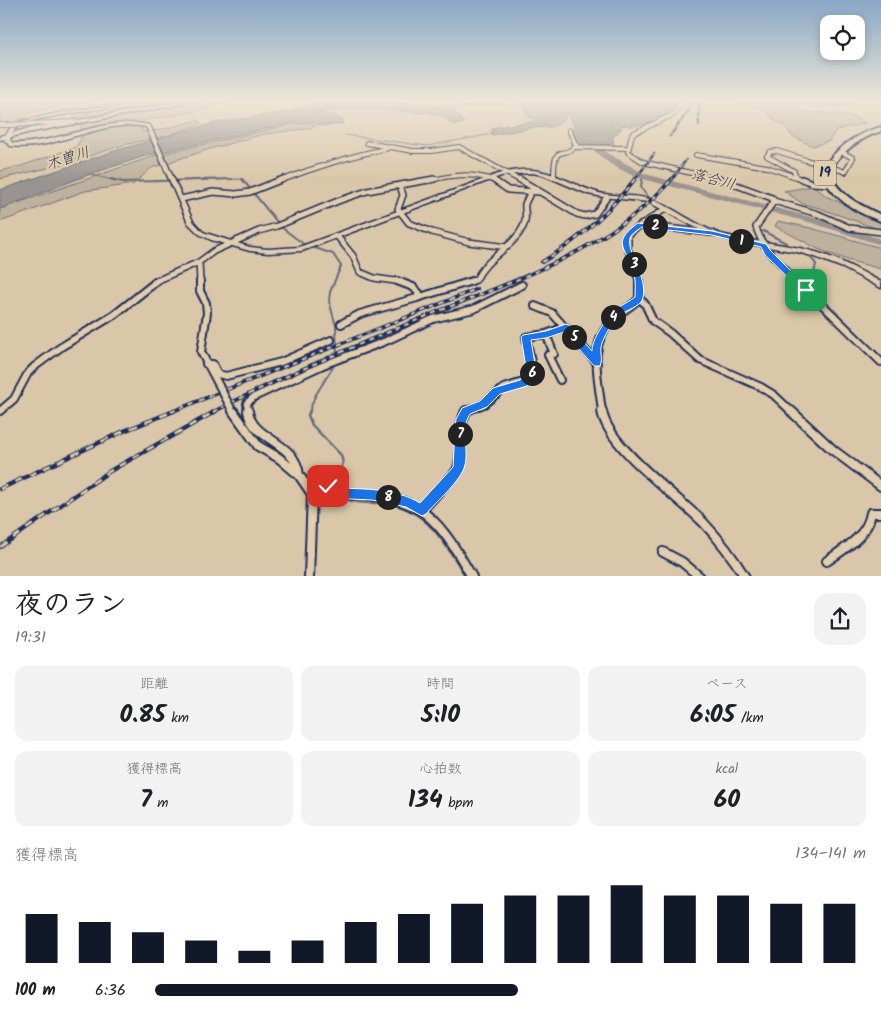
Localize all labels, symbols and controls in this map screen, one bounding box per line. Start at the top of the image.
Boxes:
map controls [820,15,865,60]
button: locate [820,15,865,60]
water label: 木曽川 [43,141,93,177]
road number: 19 [814,160,836,186]
water label: 落合川 [688,163,738,197]
pin: 2 [642,214,668,238]
text: 2 [651,215,660,237]
pin: 1 [728,228,754,254]
text: 1 [739,230,744,252]
pin: 3 [622,252,646,276]
text: 3 [631,253,638,275]
pin [785,269,827,311]
icon: arrive [792,276,820,304]
pin: 4 [600,304,626,330]
text: 4 [610,306,617,328]
pin: 5 [562,324,586,350]
text: 5 [571,326,578,348]
pin: 6 [520,360,544,386]
text: 6 [529,362,536,384]
pin: 7 [448,422,472,446]
text: 7 [457,423,464,445]
pin [307,465,349,507]
icon: check [314,472,342,500]
pin: 8 [376,484,400,510]
text: 8 [384,486,393,508]
text: 夜のラン [15,583,127,628]
button: share [814,593,866,645]
text: 19:31 [15,625,46,650]
text: 距離 [140,673,168,695]
text: 時間 [426,673,454,695]
text: ペース [706,673,747,695]
text: 0.85 [119,695,166,735]
text: 5:10 [421,695,460,735]
text: 6:05 [690,695,735,735]
text: km [166,707,189,729]
text: /km [735,707,764,729]
text: 獲得標高 [126,758,182,780]
text: 心拍数 [419,758,461,780]
text: kcal [715,758,738,780]
text: 7 [140,780,152,820]
text: 134 [408,780,443,820]
text: 60 [714,780,740,820]
text: m [152,792,168,814]
text: bpm [443,792,473,814]
text: 134–141 m [795,841,866,866]
text: 獲得標高 [15,843,79,868]
text: 100 m [15,978,56,1003]
text: 6:36 [95,978,126,1003]

